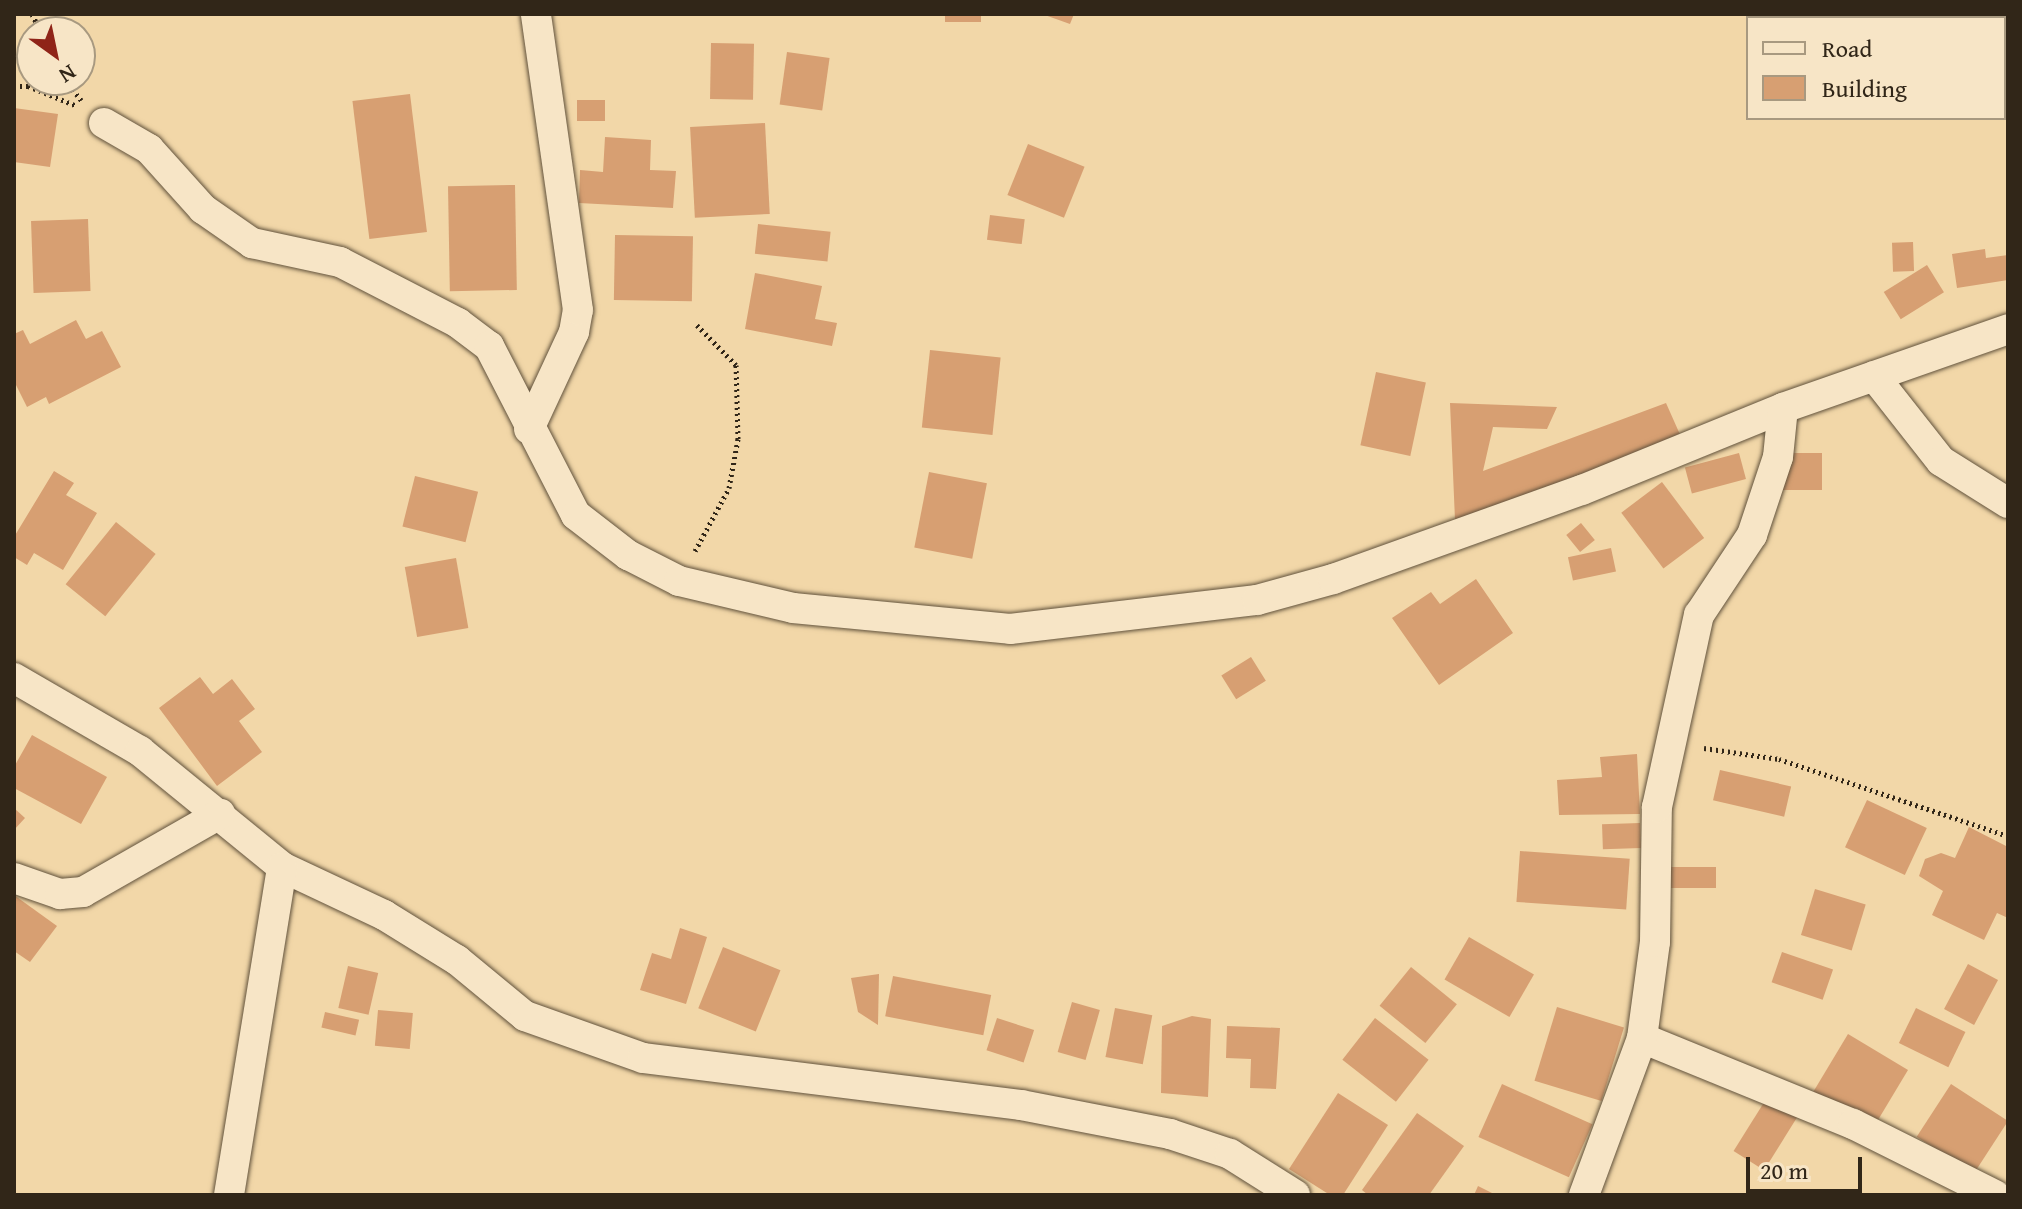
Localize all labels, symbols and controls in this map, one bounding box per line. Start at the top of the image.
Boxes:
north arrow [16,16,96,96]
legend [1746,16,2006,120]
text: Road [1822,31,1872,66]
text: N [53,57,83,92]
text: Building [1822,71,1907,106]
scale bar [1750,1141,1866,1191]
text: 20 m [1760,1153,1808,1188]

